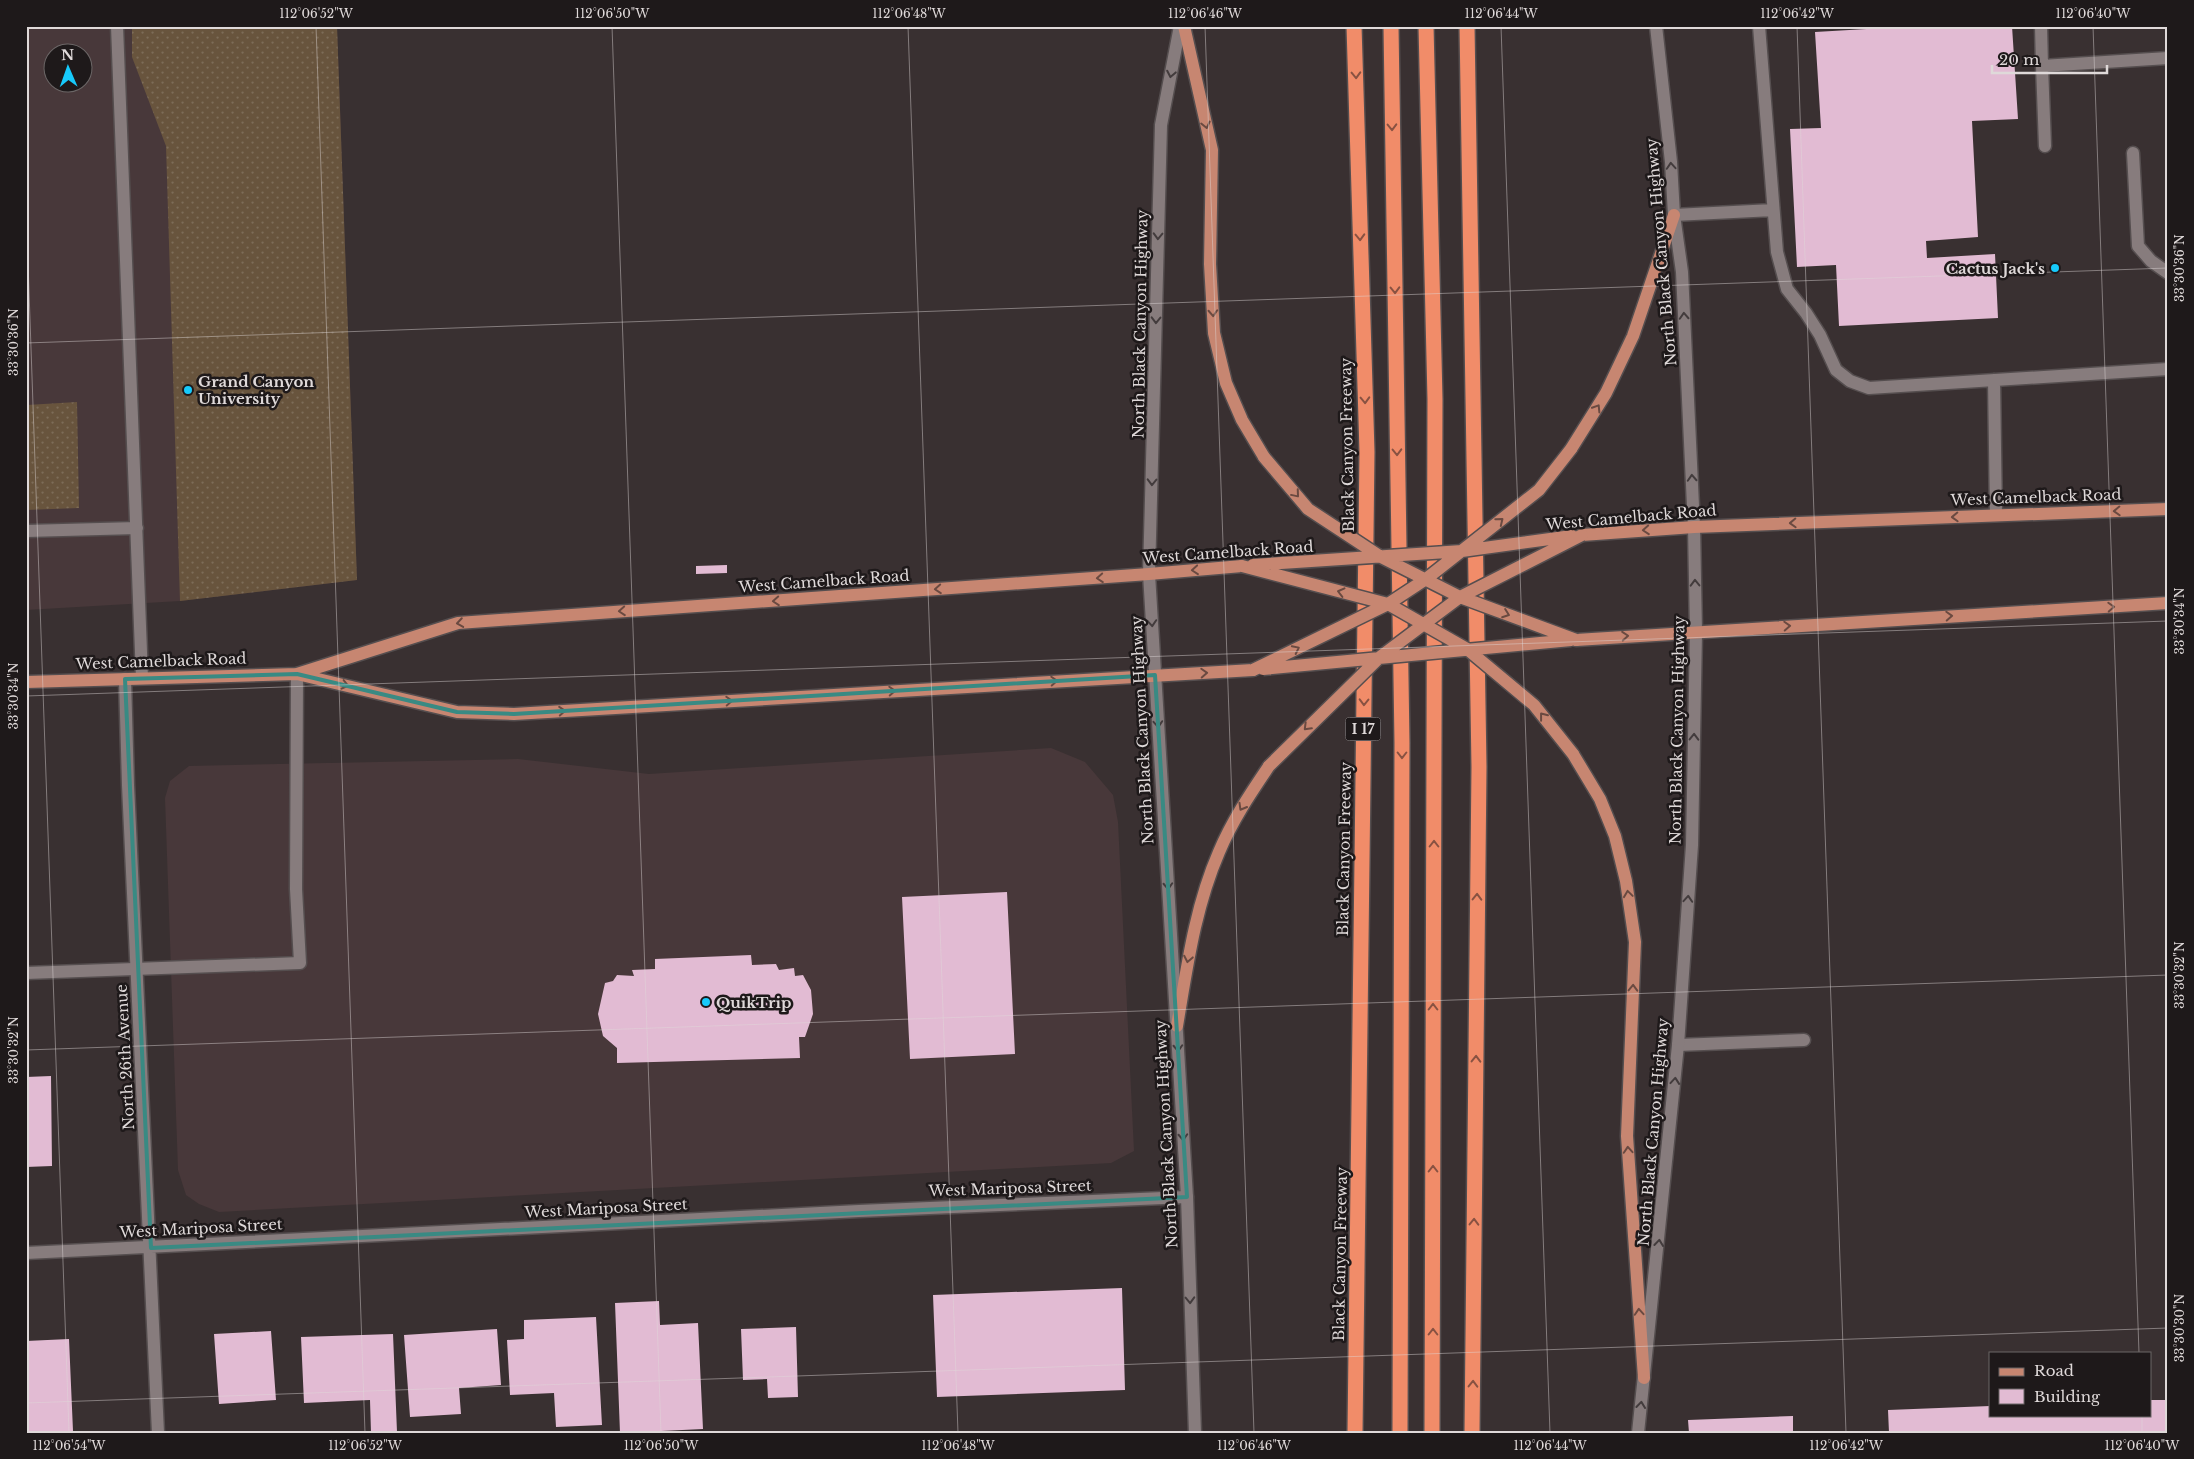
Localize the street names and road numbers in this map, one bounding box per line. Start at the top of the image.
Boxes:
street label: North Black Canyon Highway [1642,137,1680,367]
street label: North Black Canyon Highway [1129,209,1152,438]
street label: Black Canyon Freeway [1336,357,1358,532]
street label: West Camelback Road [1949,485,2122,510]
street label: West Camelback Road [1544,500,1717,534]
street label: West Camelback Road [1141,537,1314,568]
street label: West Camelback Road [737,566,910,597]
street label: North Black Canyon Highway [1127,615,1157,845]
street label: North Black Canyon Highway [1666,615,1689,844]
street label: West Camelback Road [74,649,247,674]
road number: I 17 [1346,718,1380,741]
street label: Black Canyon Freeway [1333,761,1355,936]
street label: North 26th Avenue [112,984,138,1130]
street label: North Black Canyon Highway [1634,1017,1672,1247]
street label: North Black Canyon Highway [1151,1019,1181,1249]
street label: Black Canyon Freeway [1329,1166,1351,1341]
street label: West Mariposa Street [927,1176,1092,1200]
street label: West Mariposa Street [523,1194,688,1222]
street label: West Mariposa Street [118,1214,283,1242]

